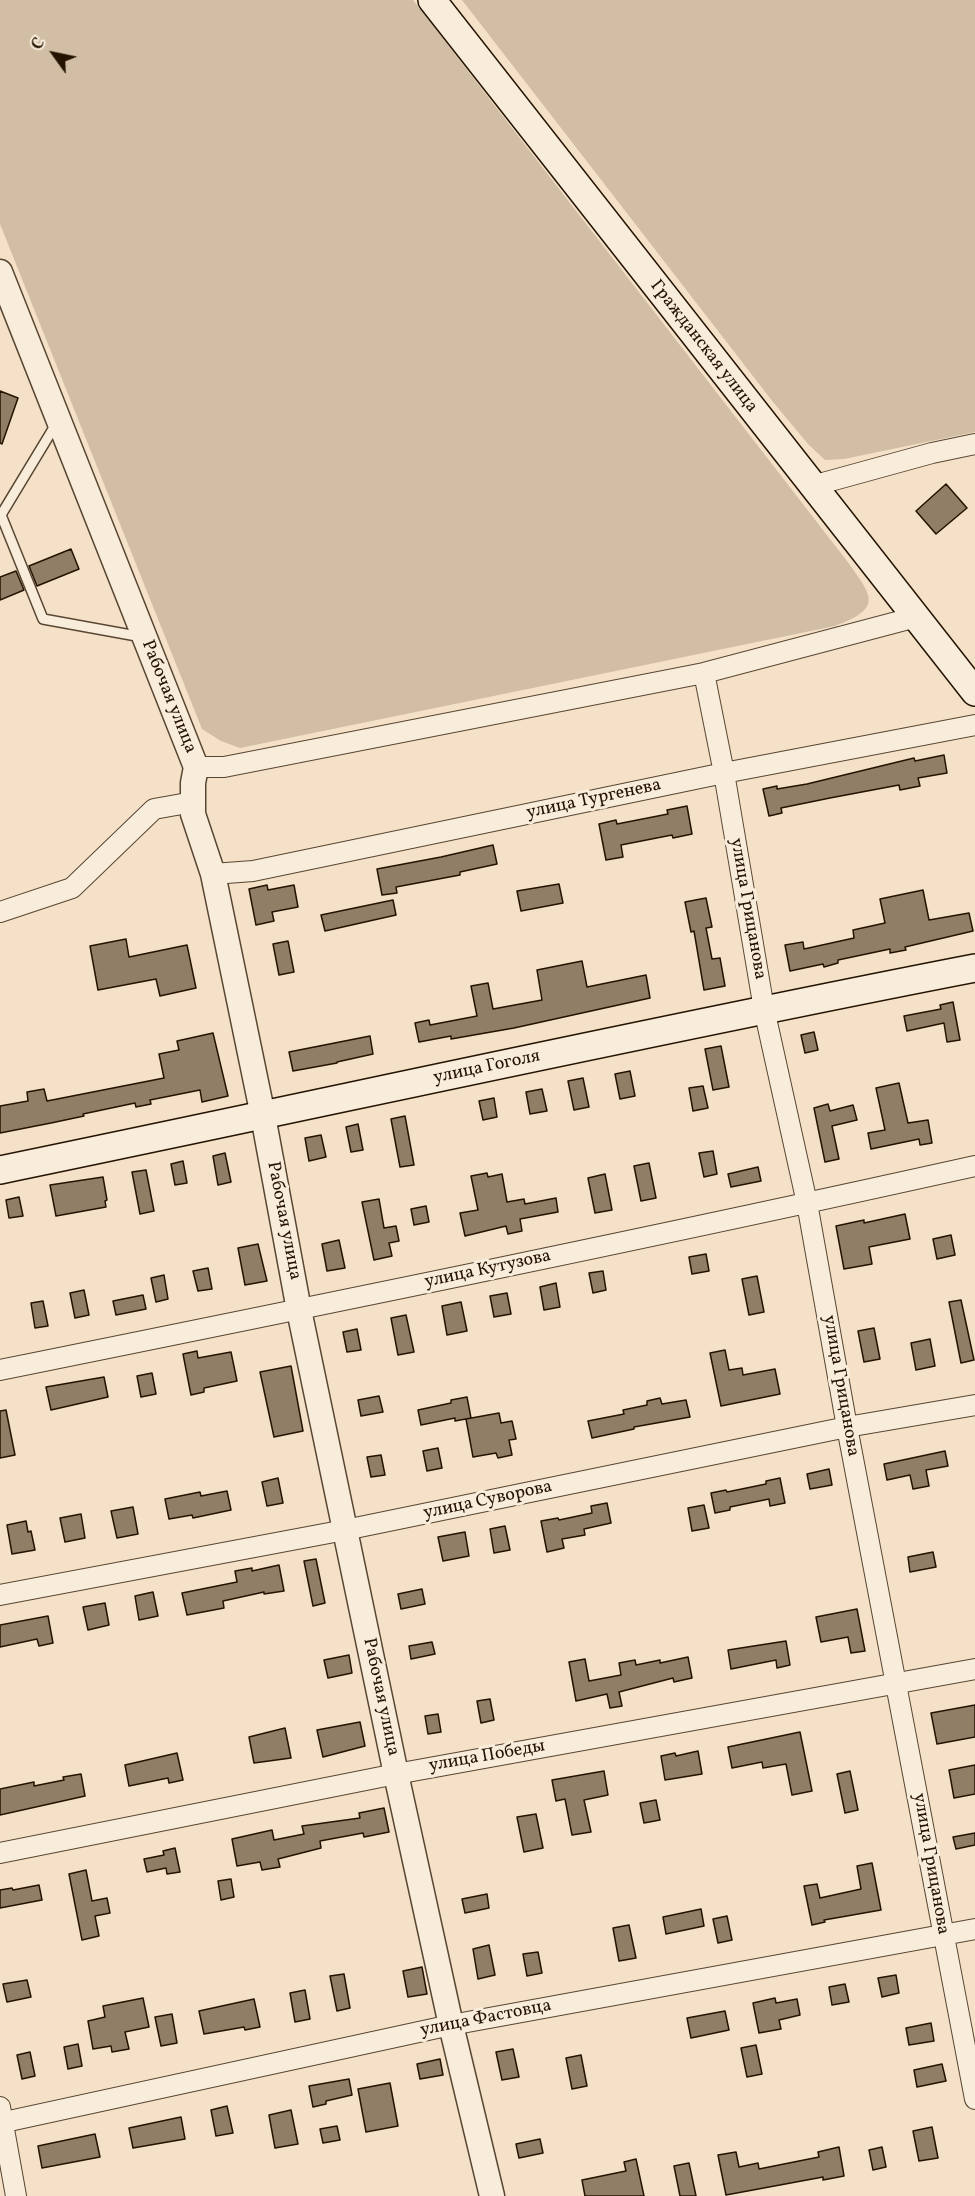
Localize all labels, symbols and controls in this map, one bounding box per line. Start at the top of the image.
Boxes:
north arrow [24,24,84,84]
text: С [27,34,51,55]
street label: Гражданская улица [644,276,762,418]
street label: Рабочая улица [135,637,201,757]
street label: улица Тургенева [525,775,663,825]
street label: улица Грицанова [724,837,770,981]
street label: улица Гоголя [432,1046,542,1090]
street label: Рабочая улица [261,1160,305,1282]
street label: улица Кутузова [423,1246,553,1294]
street label: улица Грицанова [817,1314,863,1458]
street label: улица Суворова [422,1477,554,1525]
street label: Рабочая улица [357,1636,403,1758]
street label: улица Победы [427,1736,547,1778]
street label: улица Грицанова [907,1792,953,1936]
street label: улица Фастовца [419,1996,553,2042]

